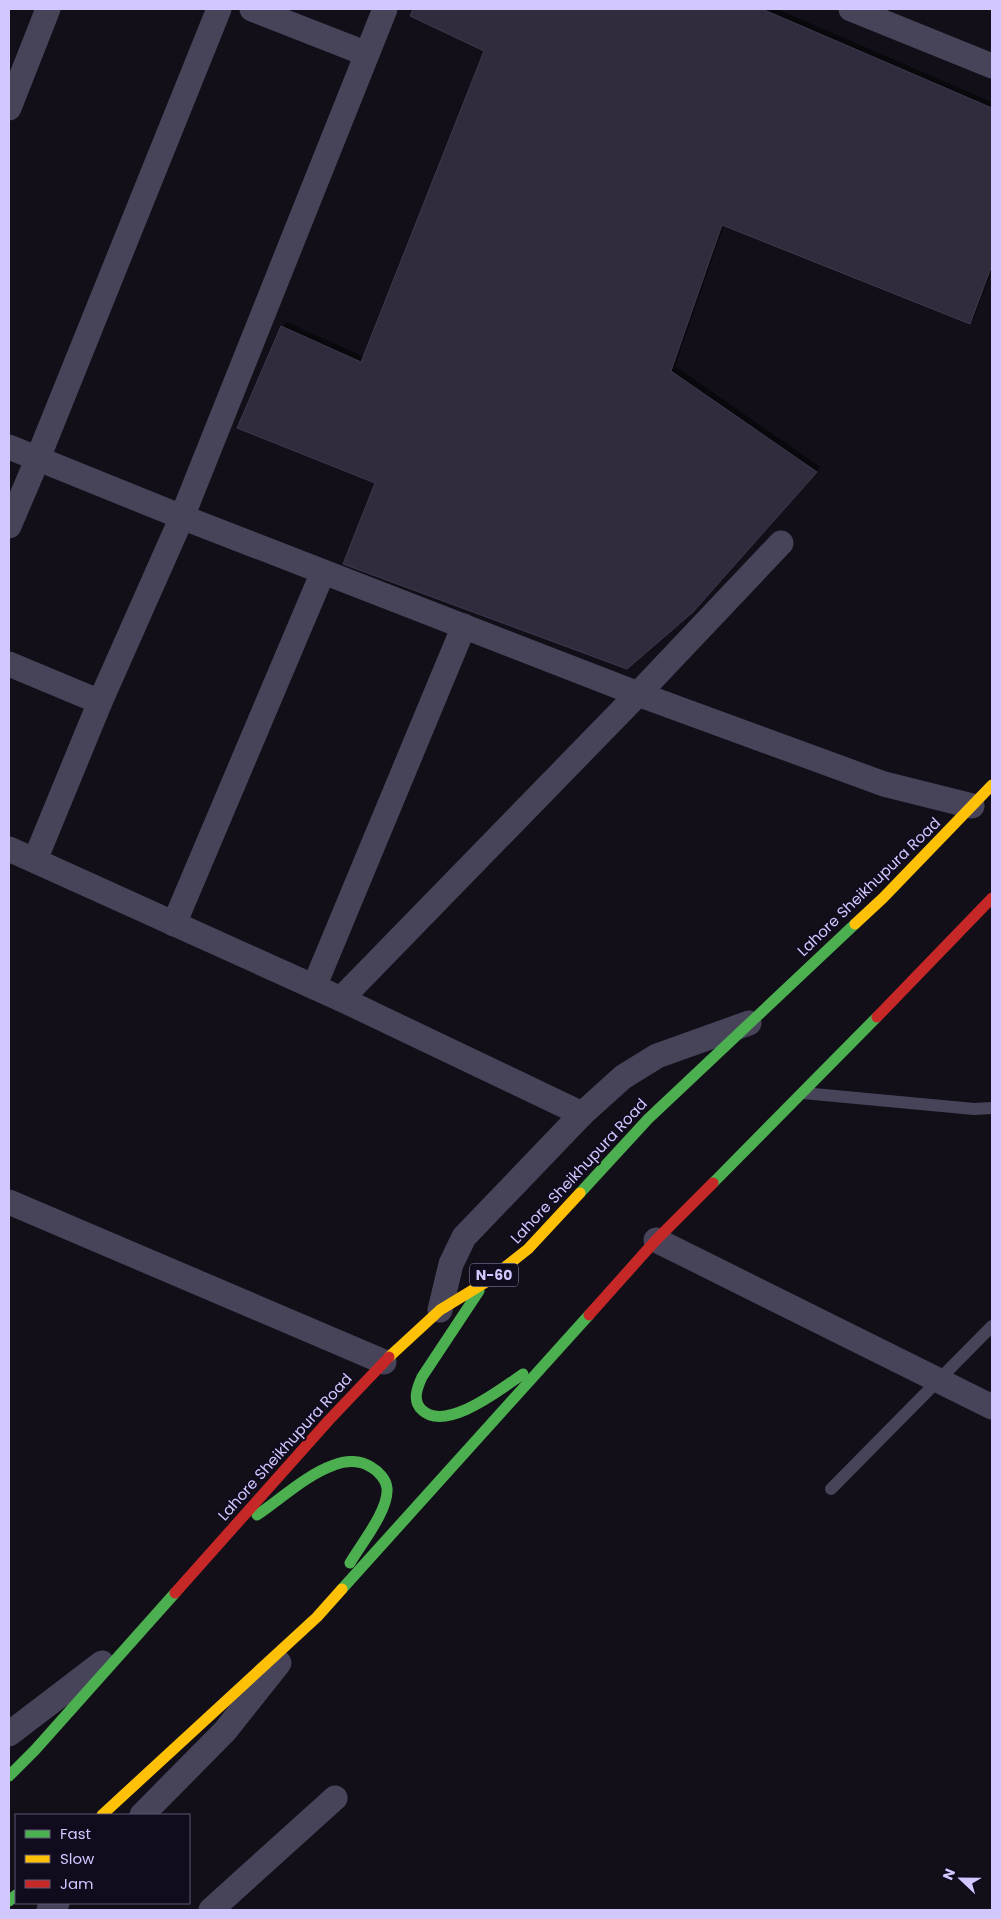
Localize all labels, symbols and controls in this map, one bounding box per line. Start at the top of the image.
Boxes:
street label: Lahore Sheikhupura Road [792,813,945,961]
street label: Lahore Sheikhupura Road [506,1093,652,1248]
road number: N-60 [470,1264,518,1286]
street label: Lahore Sheikhupura Road [213,1368,357,1525]
legend [15,1814,190,1904]
text: Fast [60,1823,91,1844]
text: Slow [60,1848,95,1869]
north arrow [936,1854,986,1904]
text: N [938,1866,960,1883]
text: Jam [60,1873,94,1894]

